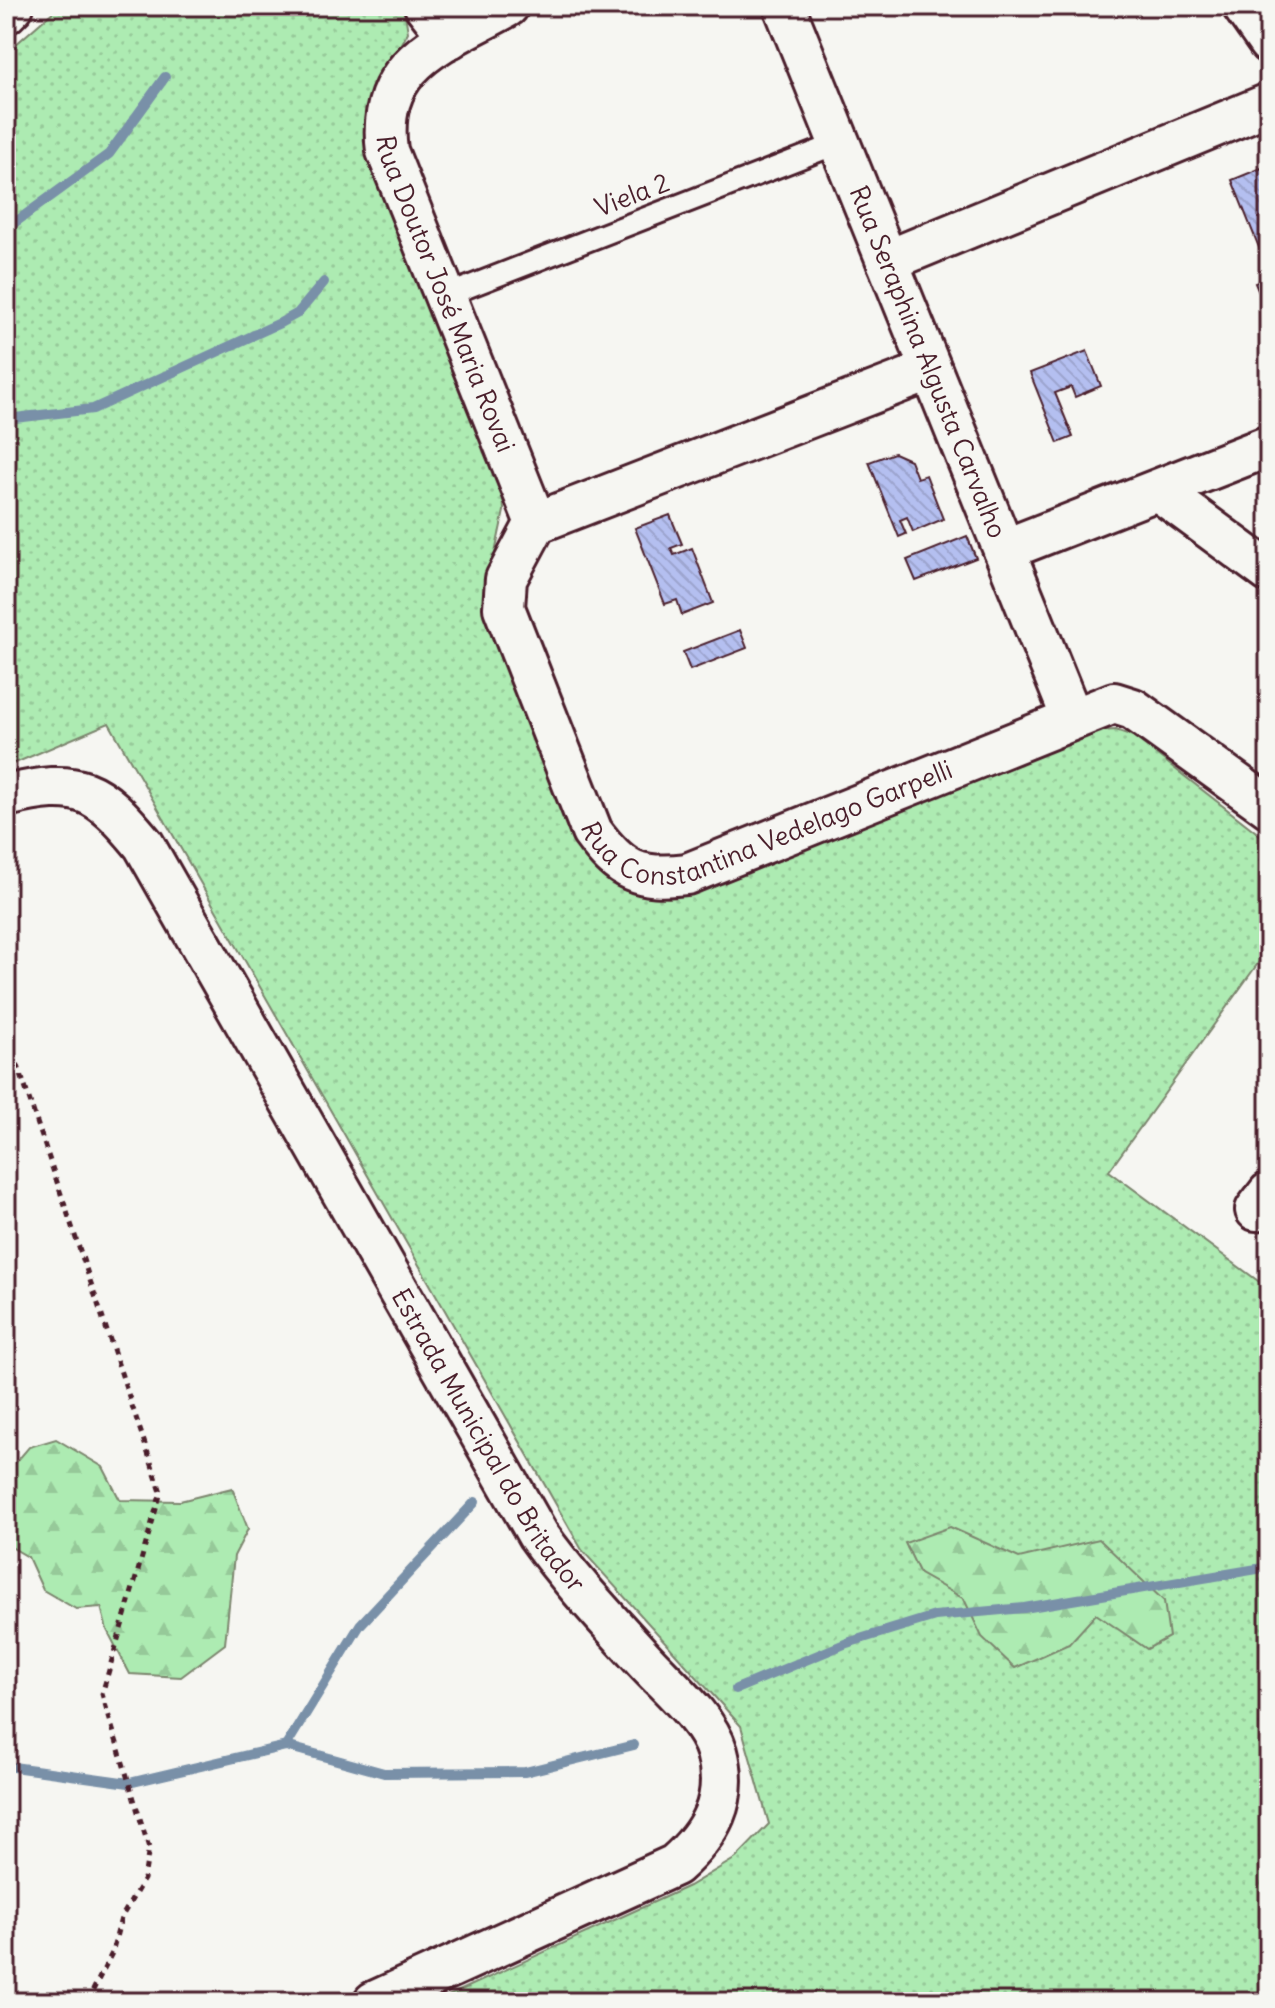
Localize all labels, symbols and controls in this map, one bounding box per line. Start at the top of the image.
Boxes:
street label: Rua Doutor José Maria Rovai [370,134,523,457]
street label: Viela 2 [590,165,674,224]
street label: Rua Seraphina Algusta Carvalho [842,181,1014,543]
street label: Rua Constantina Vedelago Garpelli [574,753,957,892]
street label: Estrada Municipal do Britador [385,1282,593,1599]

